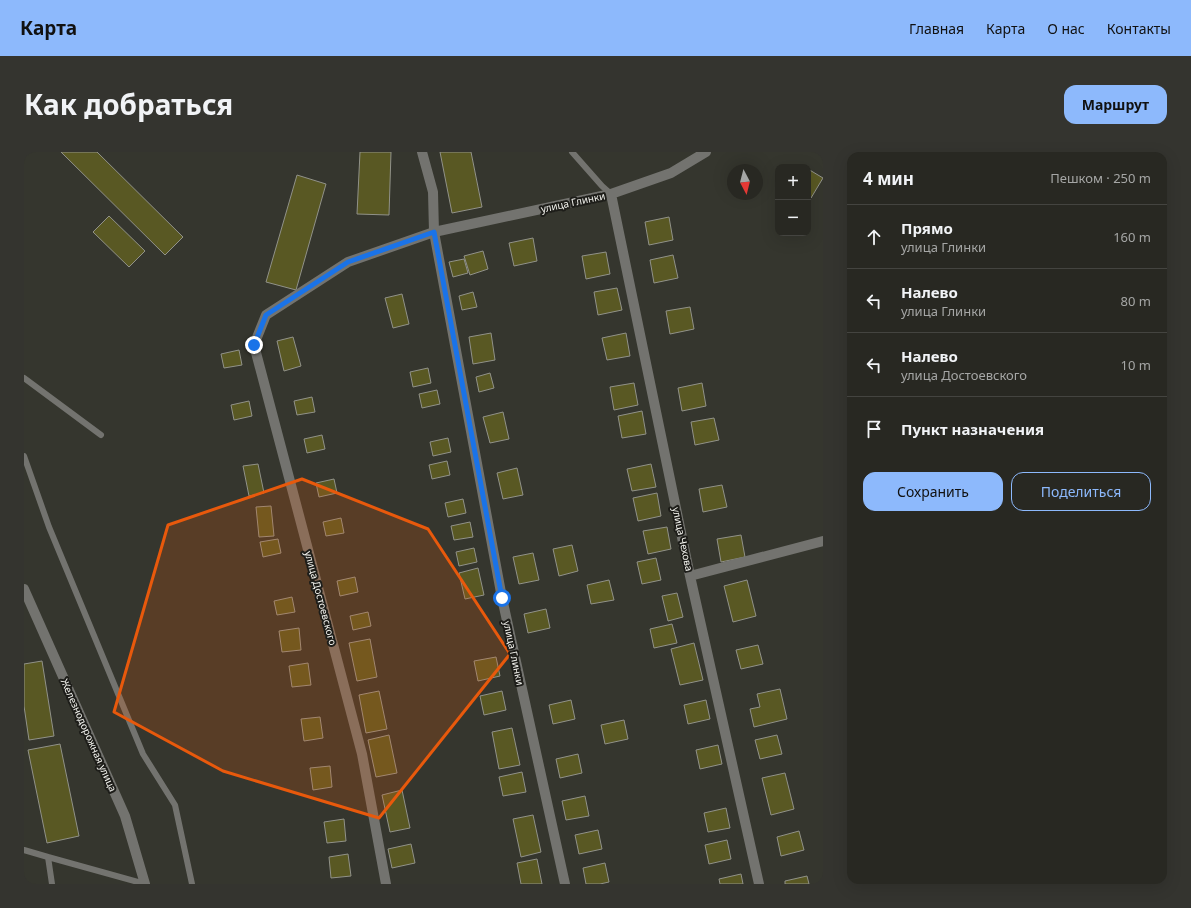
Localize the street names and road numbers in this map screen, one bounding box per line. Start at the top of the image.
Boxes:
street label: улица Глинки [540,188,606,216]
street label: улица Чехова [669,506,697,572]
street label: улица Достоевского [302,549,340,647]
street label: улица Глинки [500,620,528,686]
street label: Железнодорожная улица [58,676,120,794]

